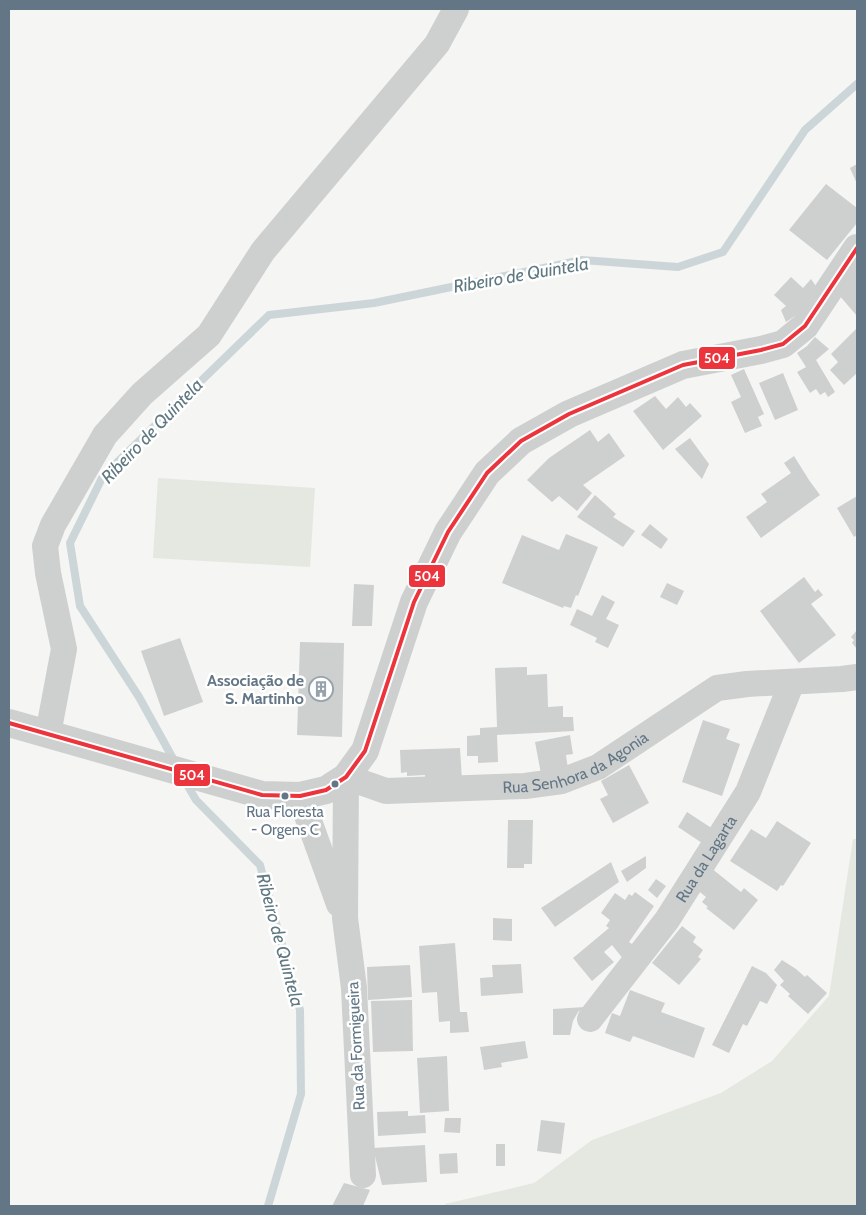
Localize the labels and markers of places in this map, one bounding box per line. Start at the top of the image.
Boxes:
place label: Associação de S. Martinho [207,671,304,708]
building icon: Associação de S. Martinho [308,676,334,702]
unlabelled marker [330,779,340,789]
marker: Rua Floresta - Orgens C [280,791,290,801]
place label: Rua Floresta - Orgens C [246,803,325,839]

